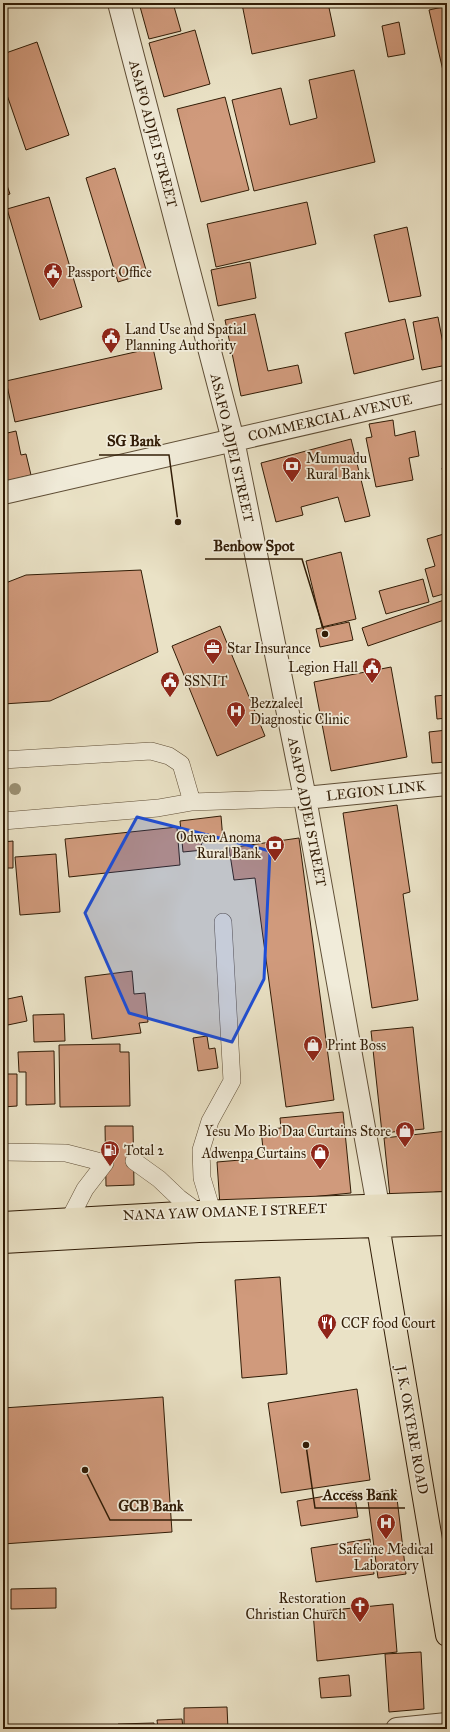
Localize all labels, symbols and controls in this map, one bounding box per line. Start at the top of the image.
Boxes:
street label: ASAFO ADJEI STREET [124,57,181,210]
public building icon: Passport Office [42,261,64,289]
place label: Passport Office [67,264,152,281]
place label: Land Use and Spatial Planning Authority [125,321,247,354]
public building icon: Land Use and Spatial Planning Authority [100,326,122,354]
street label: ASAFO ADJEI STREET [205,371,257,525]
street label: COMMERCIAL AVENUE [246,391,414,445]
callout: SG Bank [99,428,169,455]
text: SG Bank [107,432,162,450]
place label: Mumuadu Rural Bank [306,450,371,483]
bank icon: Mumuadu Rural Bank [281,455,303,483]
callout: Benbow Spot [205,532,302,559]
text: Benbow Spot [213,537,295,556]
office icon: Star Insurance [202,637,224,665]
place label: Star Insurance [227,640,311,657]
public building icon: Legion Hall [361,656,383,684]
place label: Legion Hall [288,659,358,676]
public building icon: SSNIT [159,670,181,698]
place label: SSNIT [184,673,228,690]
place label: Bezzaleel Diagnostic Clinic [250,695,349,728]
hospital icon: Bezzaleel Diagnostic Clinic [225,700,247,728]
street label: ASAFO ADJEI STREET [283,735,330,889]
street label: LEGION LINK [325,777,428,805]
place label: Odwen Anoma Rural Bank [176,829,261,862]
bank icon: Odwen Anoma Rural Bank [264,834,286,862]
shop icon: Print Boss [302,1034,324,1062]
place label: Print Boss [327,1037,386,1054]
shop icon: Yesu Mo Bio Daa Curtains Store [394,1120,416,1148]
place label: Yesu Mo Bio Daa Curtains Store [204,1123,391,1140]
fuel station icon: Total 2 [99,1139,121,1167]
place label: Total 2 [124,1142,164,1159]
shop icon: Adwenpa Curtains [309,1142,331,1170]
place label: Adwenpa Curtains [201,1145,306,1162]
street label: NANA YAW OMANE I STREET [123,1200,328,1224]
restaurant icon: CCF food Court [316,1312,338,1340]
place label: CCF food Court [341,1315,436,1332]
street label: J. K. OKYERE ROAD [391,1362,432,1496]
callout: Access Bank [315,1481,405,1508]
text: Access Bank [322,1486,398,1504]
callout: GCB Bank [110,1493,192,1520]
text: GCB Bank [118,1497,185,1515]
hospital icon: Safeline Medical Laboratory [375,1512,397,1540]
place label: Safeline Medical Laboratory [339,1541,434,1574]
place label: Restoration Christian Church [246,1590,346,1623]
church icon: Restoration Christian Church [349,1595,371,1623]

